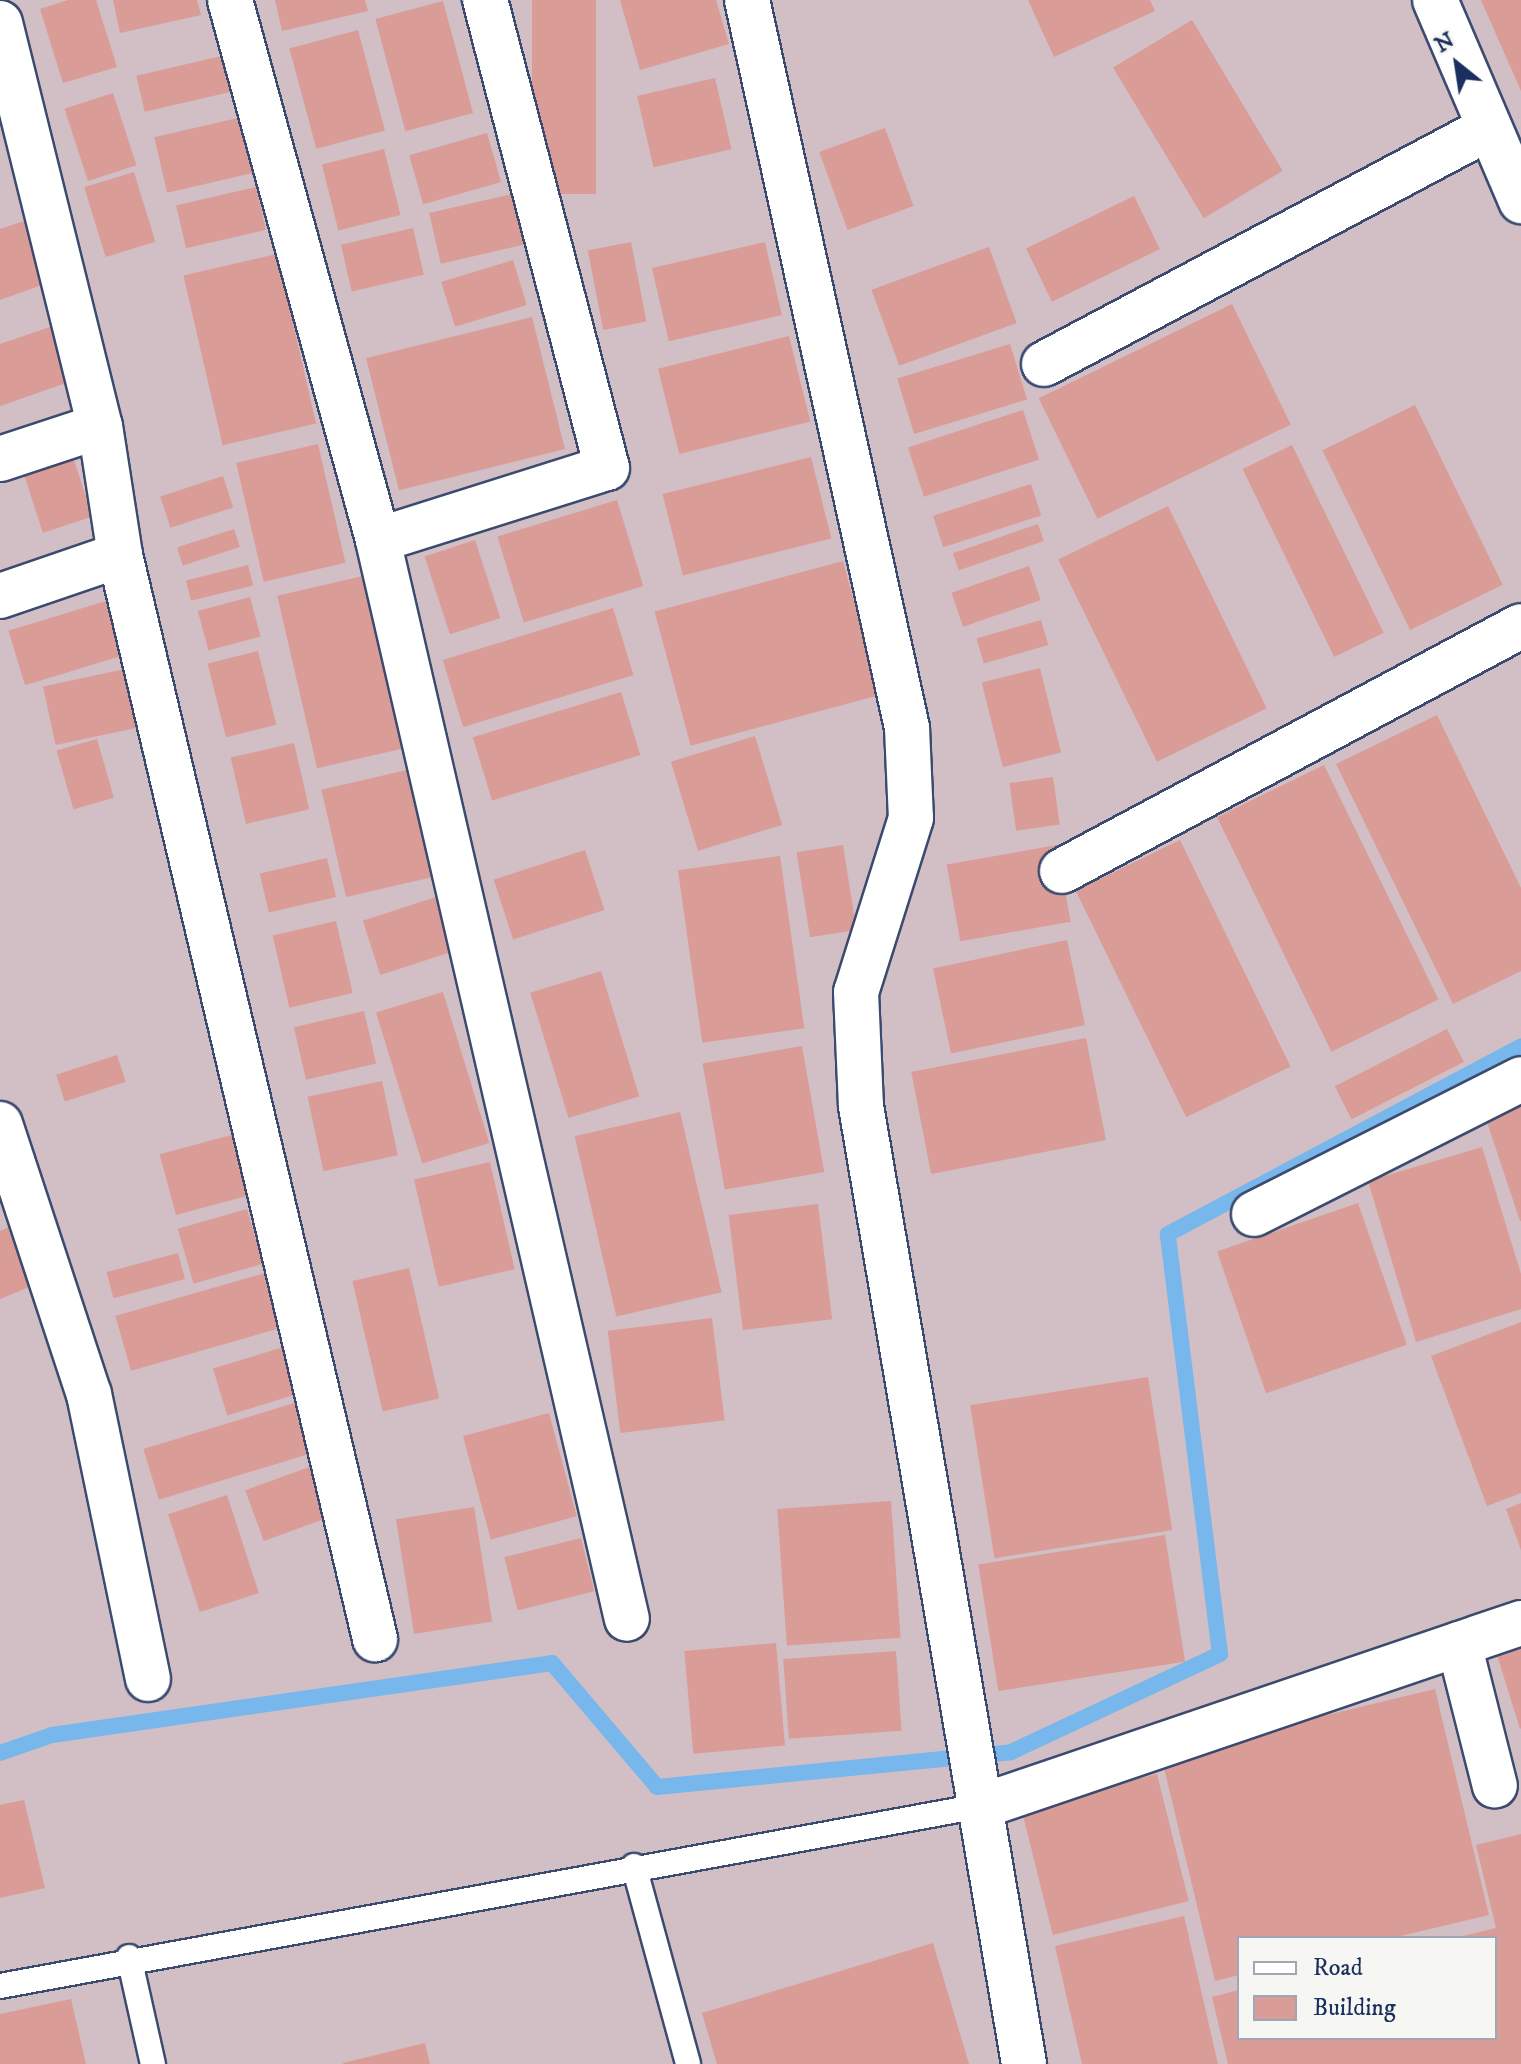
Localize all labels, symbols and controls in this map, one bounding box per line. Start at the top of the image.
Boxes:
north arrow [1417,24,1497,104]
text: N [1430,27,1459,59]
legend [1237,1936,1497,2040]
text: Road [1313,1953,1363,1983]
text: Building [1313,1993,1396,2023]

